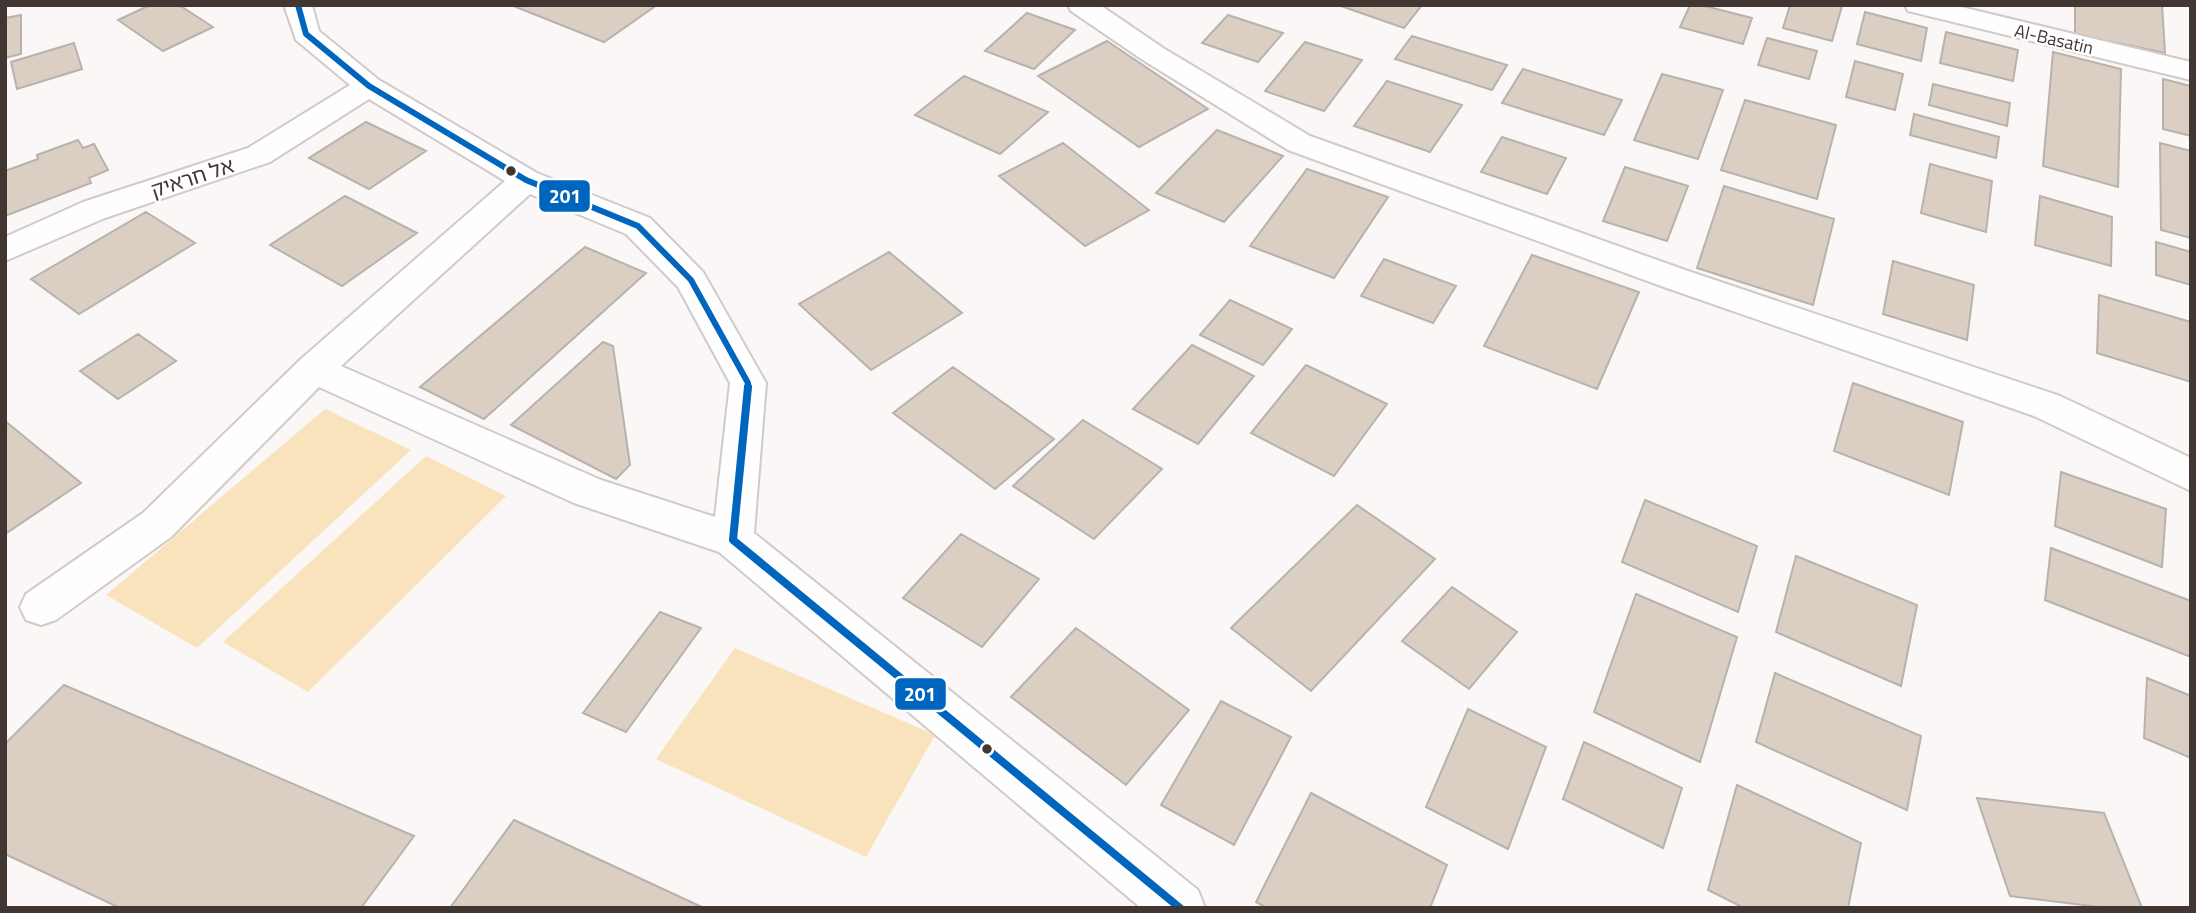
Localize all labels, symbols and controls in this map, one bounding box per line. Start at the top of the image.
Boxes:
street label: Al-Basatin [2012,17,2096,61]
street label: אל חראיק [146,149,238,205]
unlabelled marker [504,164,518,178]
line badge: 201 [538,179,591,213]
text: 201 [549,181,581,210]
line badge: 201 [894,677,947,711]
text: 201 [904,679,936,708]
unlabelled marker [980,742,994,756]

